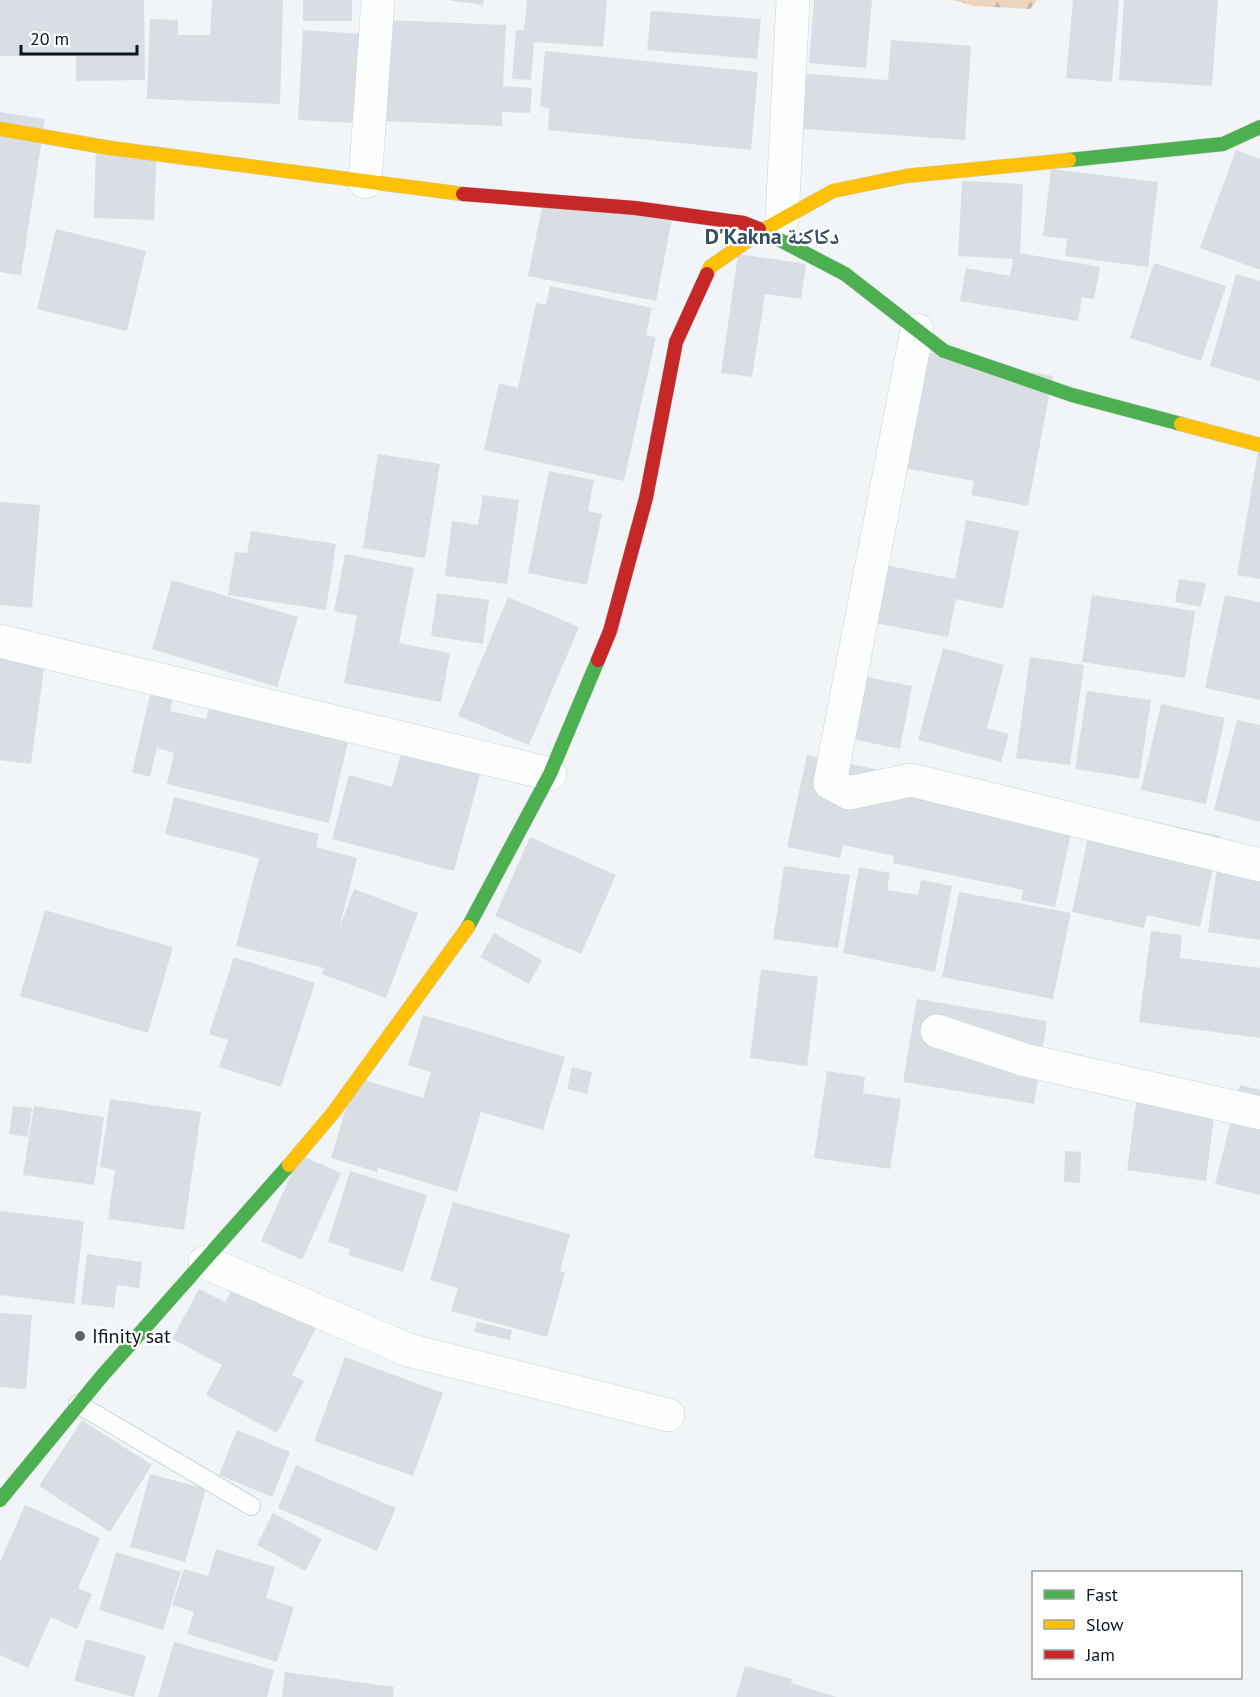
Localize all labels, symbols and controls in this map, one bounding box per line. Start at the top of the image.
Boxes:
scale bar [21,18,136,56]
text: 20 m [30,27,69,50]
district label: D'Kakna دكاكنة [705,222,839,250]
place label: Ifinity sat [92,1323,171,1349]
marker: Ifinity sat [73,1329,87,1343]
legend [1032,1571,1242,1679]
text: Fast [1086,1583,1118,1606]
text: Slow [1086,1613,1124,1636]
text: Jam [1085,1643,1115,1666]

